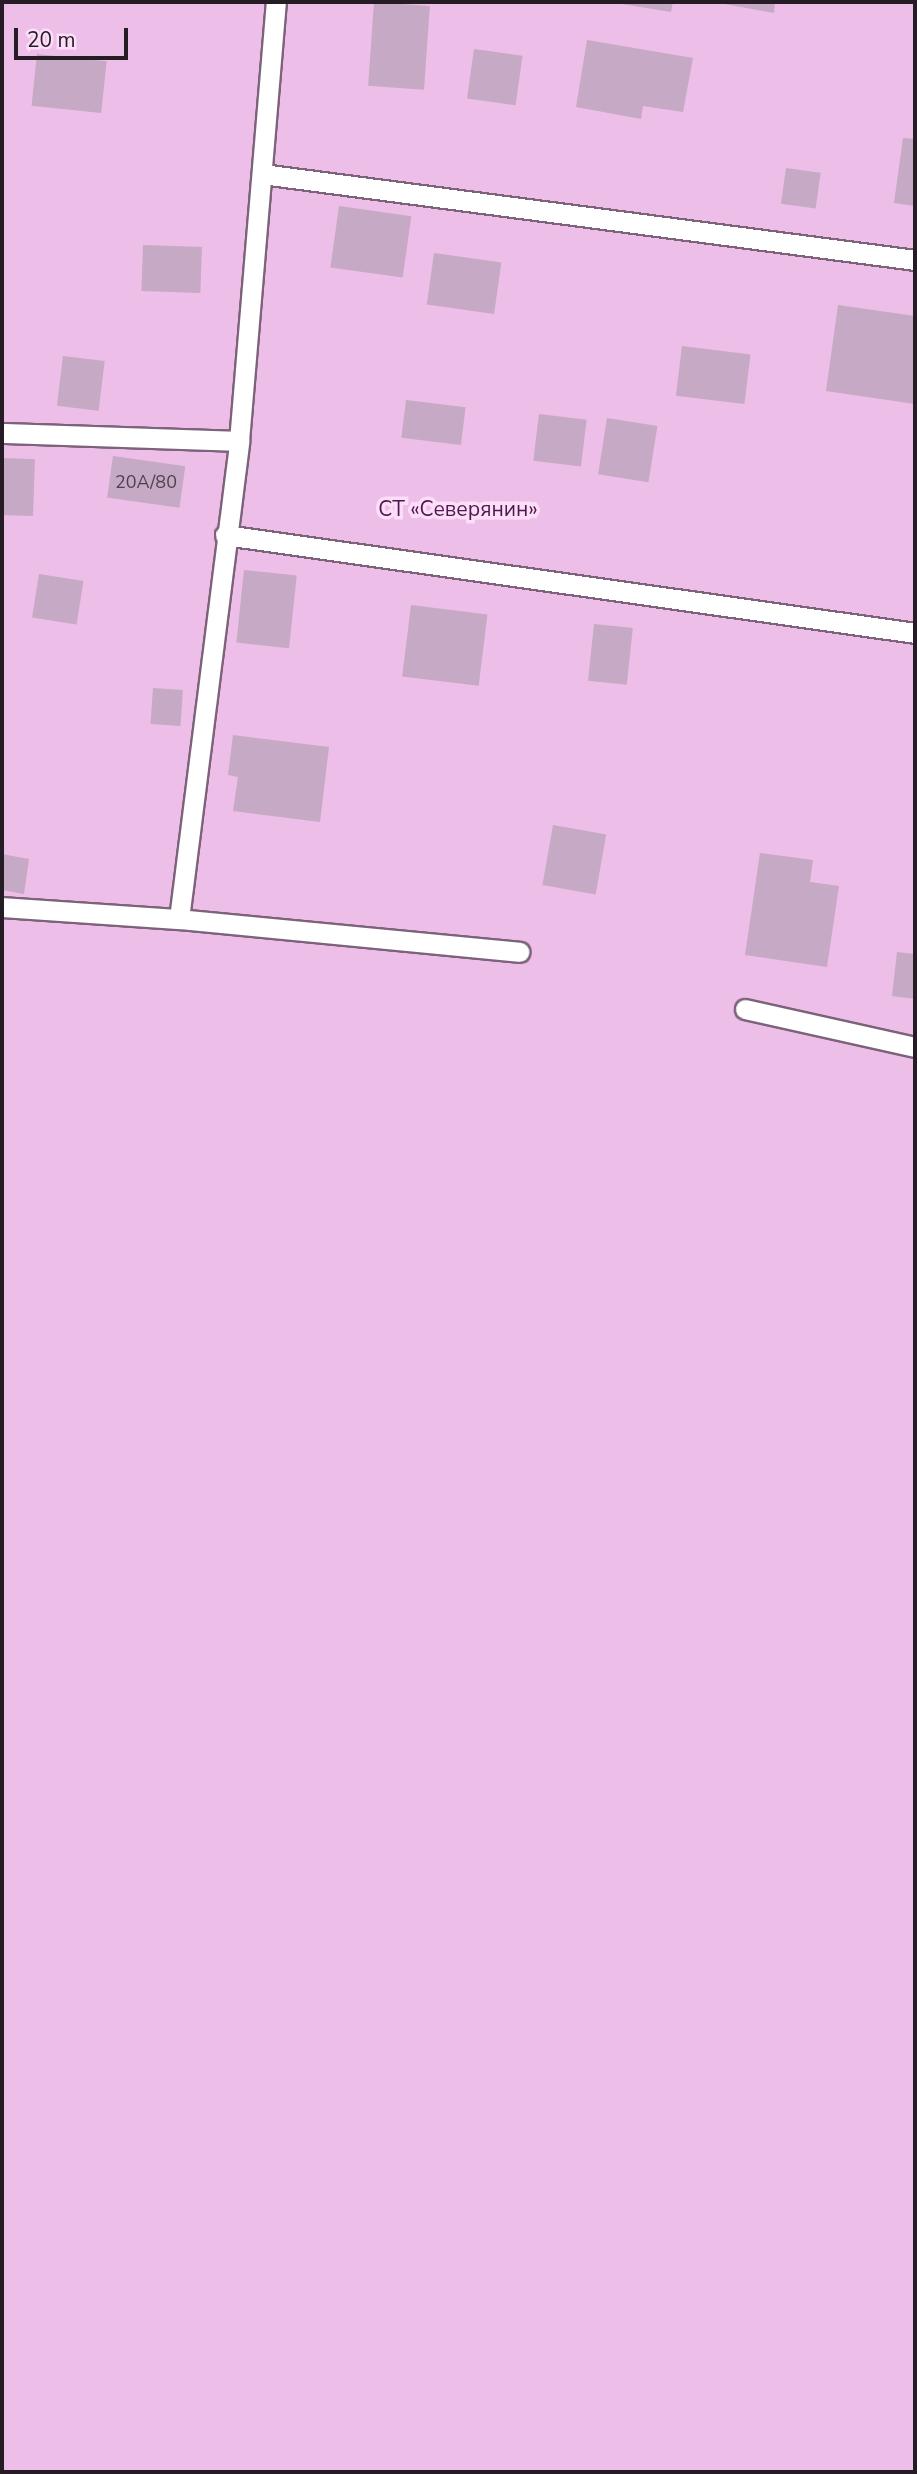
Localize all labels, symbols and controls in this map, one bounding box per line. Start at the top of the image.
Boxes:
scale bar [18,14,131,58]
text: 20 m [27,26,76,54]
house number: 20А/80 [115,471,177,493]
park label: СТ «Северянин» [378,496,538,522]

